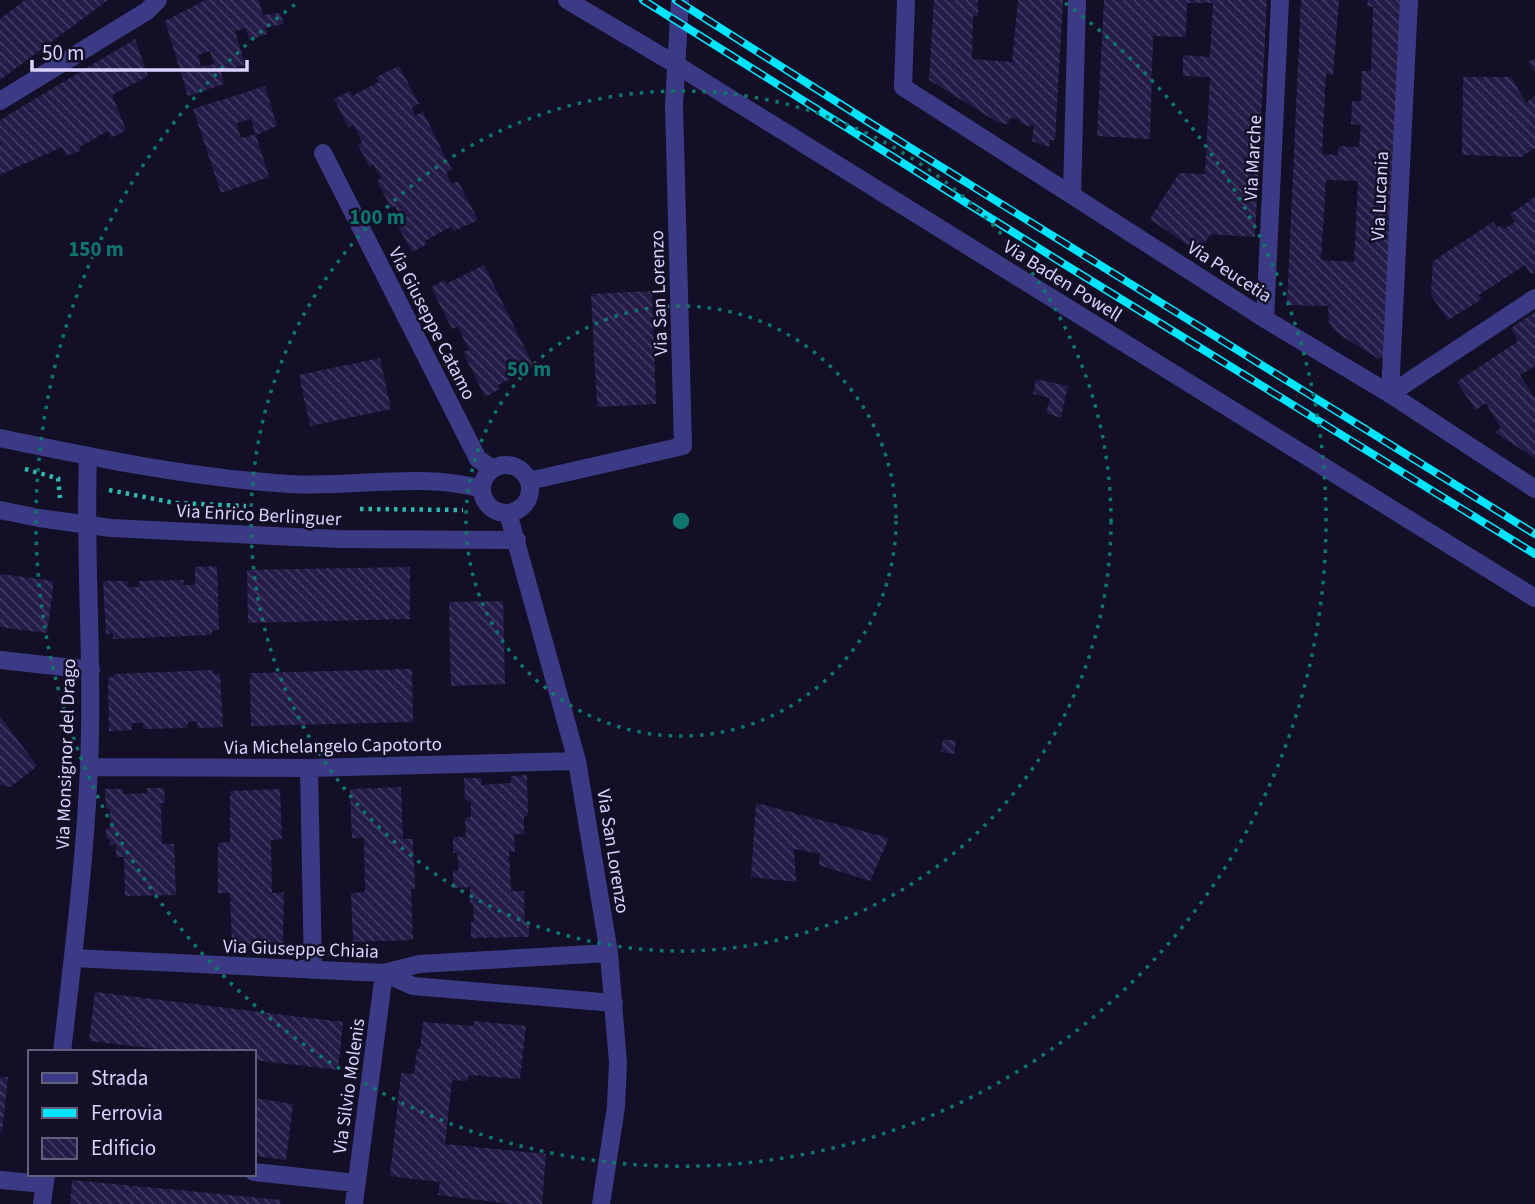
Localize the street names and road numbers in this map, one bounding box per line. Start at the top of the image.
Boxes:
street label: Via Marche [1238,114,1269,202]
street label: Via Lucania [1365,150,1396,242]
street label: Via San Lorenzo [644,230,675,356]
street label: Via Baden Powell [997,234,1127,329]
street label: Via Peucetia [1182,235,1277,310]
street label: Via Giuseppe Catamo [381,243,482,405]
street label: Via Enrico Berlinguer [176,498,342,533]
street label: Via Monsignor del Drago [50,658,83,850]
street label: Via Michelangelo Capotorto [224,731,442,762]
street label: Via San Lorenzo [589,787,636,915]
street label: Via Giuseppe Chiaia [223,933,379,966]
street label: Via Silvio Molenis [327,1017,372,1156]

